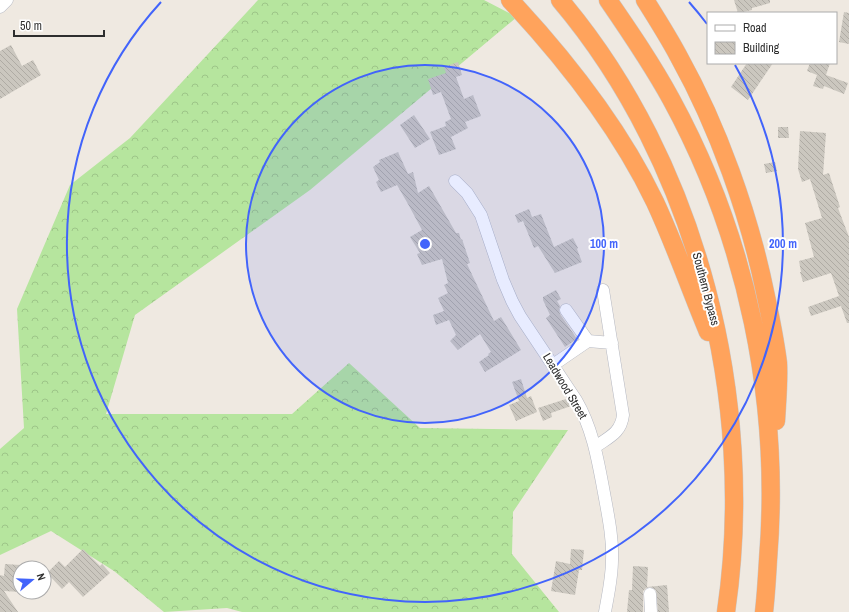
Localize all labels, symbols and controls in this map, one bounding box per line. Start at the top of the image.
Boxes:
scale bar [14,12,104,38]
legend [707,12,837,64]
text: 50 m [20,18,42,34]
text: Road [743,20,767,36]
text: Building [743,40,780,56]
text: 100 m [590,236,618,252]
text: 200 m [769,236,797,252]
centre of rings [418,237,432,251]
street label: Southern Bypass [689,251,723,327]
street label: Leadwood Street [539,350,591,422]
north arrow [12,560,52,600]
text: N [34,571,49,582]

